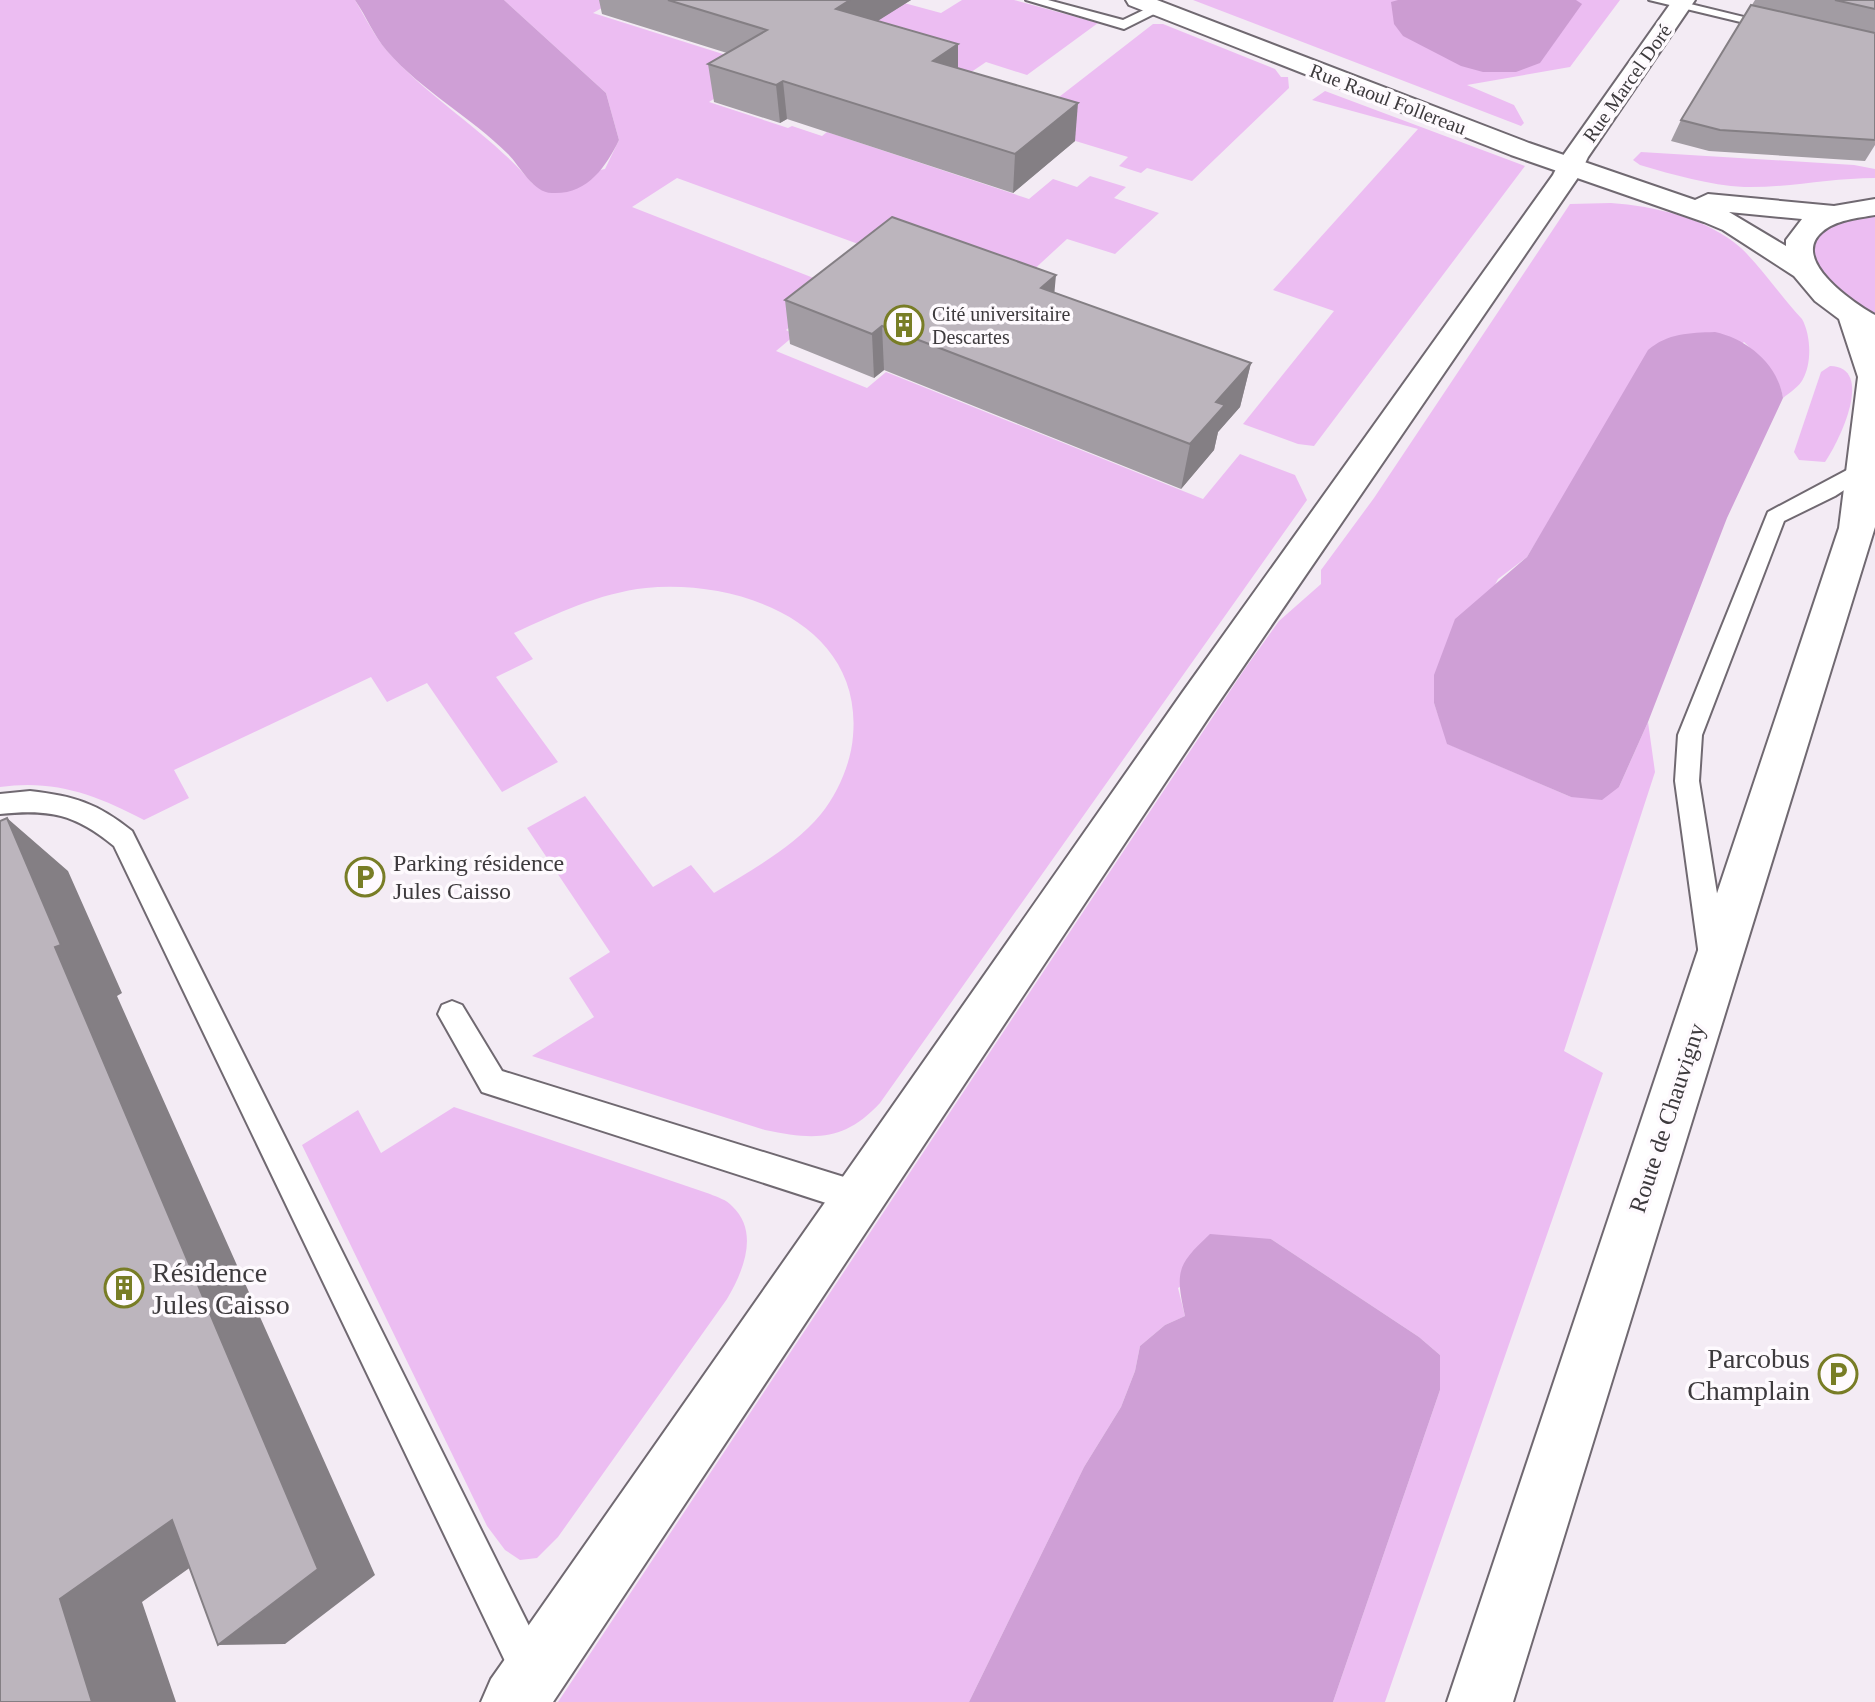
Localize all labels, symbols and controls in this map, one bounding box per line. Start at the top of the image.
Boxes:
street label: Rue Marcel Doré [1578,20,1676,146]
street label: Rue Raoul Follereau [1307,59,1469,139]
place label: Cité universitaire Descartes [932,303,1070,348]
building icon: Cité universitaire Descartes [883,304,925,346]
place label: Parking résidence Jules Caisso [393,850,564,904]
parking icon: Parking résidence Jules Caisso [344,856,386,898]
street label: Route de Chauvigny [1624,1020,1710,1216]
place label: Résidence Jules Caisso [152,1257,290,1320]
building icon: Résidence Jules Caisso [103,1267,145,1309]
place label: Parcobus Champlain [1687,1343,1810,1406]
parking icon: Parcobus Champlain [1817,1353,1859,1395]

